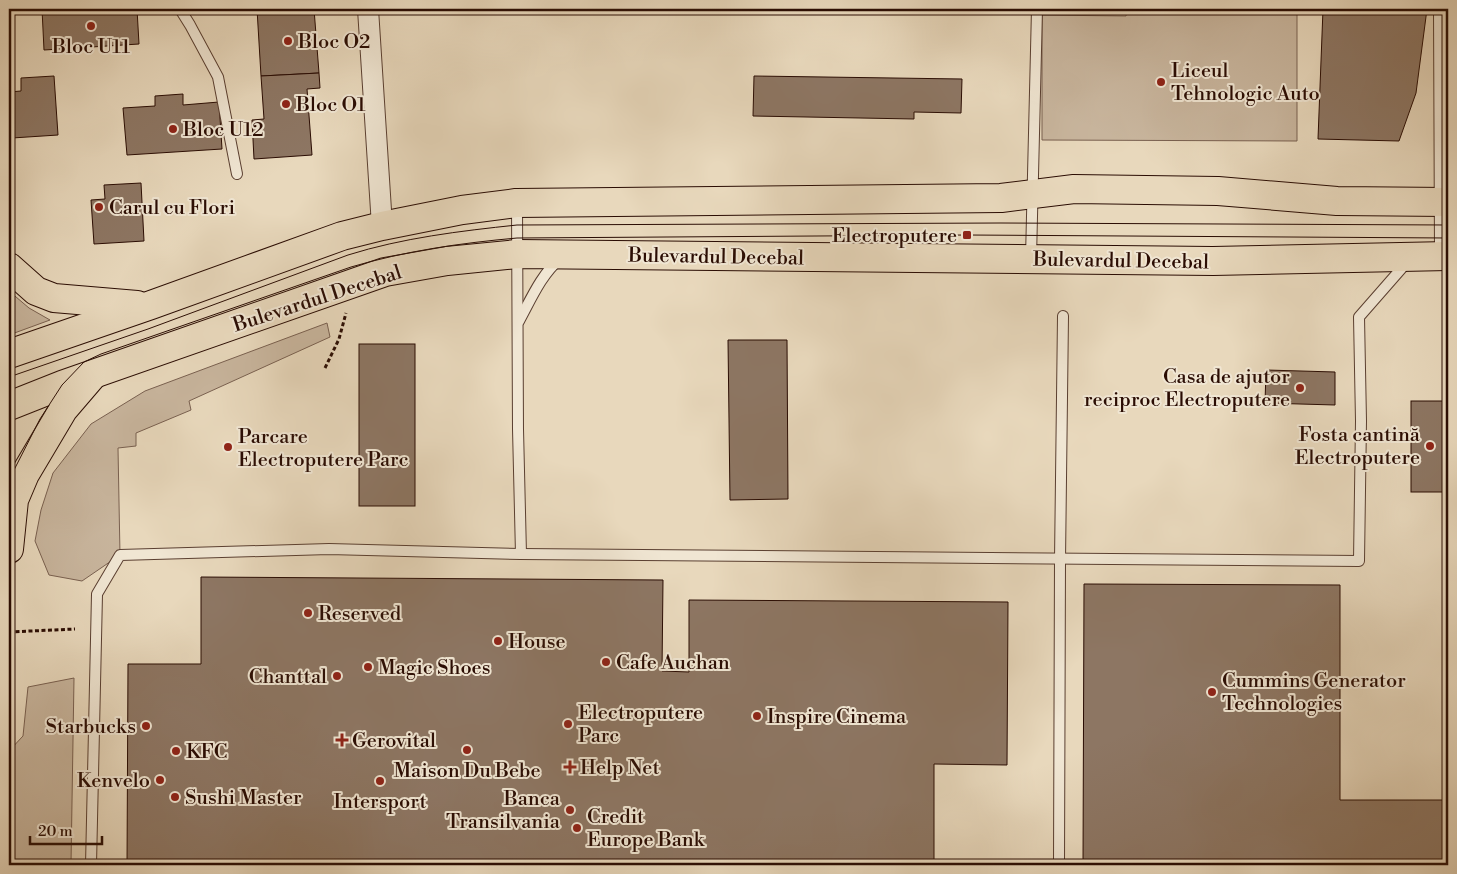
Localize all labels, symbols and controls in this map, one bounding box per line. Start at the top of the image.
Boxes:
marker: Bloc U11 [85,20,97,32]
place label: Bloc O2 [297,30,370,55]
place label: Bloc U11 [51,35,130,60]
marker: Bloc O2 [282,35,294,47]
place label: Liceul Tehnologic Auto [1171,59,1320,107]
marker: Liceul Tehnologic Auto [1155,76,1167,88]
place label: Bloc O1 [295,93,366,118]
marker: Bloc O1 [280,98,292,110]
place label: Bloc U12 [182,118,264,143]
marker: Bloc U12 [167,123,179,135]
place label: Carul cu Flori [109,196,235,221]
marker: Carul cu Flori [93,201,105,213]
place label: Electroputere [832,224,957,249]
marker: Electroputere [961,229,973,241]
street label: Bulevardul Decebal [627,243,804,272]
street label: Bulevardul Decebal [1032,247,1209,276]
street label: Bulevardul Decebal [229,260,405,339]
place label: Casa de ajutor reciproc Electroputere [1084,365,1290,413]
marker: Casa de ajutor reciproc Electroputere [1294,382,1306,394]
place label: Fosta cantină Electroputere [1295,423,1421,471]
place label: Parcare Electroputere Parc [238,425,409,473]
marker: Fosta cantină Electroputere [1424,440,1436,452]
marker: Parcare Electroputere Parc [222,441,234,453]
place label: Reserved [318,602,402,627]
marker: Reserved [302,607,314,619]
place label: House [508,630,566,655]
marker: House [492,635,504,647]
place label: Cafe Auchan [616,651,730,676]
place label: Magic Shoes [378,656,490,681]
marker: Cafe Auchan [600,656,612,668]
marker: Magic Shoes [362,661,374,673]
place label: Chanttal [249,665,327,690]
place label: Cummins Generator Technologies [1222,669,1406,717]
marker: Chanttal [331,670,343,682]
marker: Cummins Generator Technologies [1206,686,1218,698]
place label: Electroputere Parc [578,701,703,749]
place label: Inspire Cinema [767,705,907,730]
marker: Inspire Cinema [751,710,763,722]
place label: Starbucks [46,715,136,740]
marker: Electroputere Parc [562,718,574,730]
marker: Starbucks [140,720,152,732]
place label: Gerovital [352,729,436,754]
marker: Gerovital [336,734,348,746]
place label: KFC [186,740,227,765]
marker: Maison Du Bebe [461,744,473,756]
marker: KFC [170,745,182,757]
place label: Help Net [580,756,660,781]
place label: Maison Du Bebe [393,759,541,784]
marker: Help Net [564,761,576,773]
place label: Kenvelo [77,769,150,794]
marker: Kenvelo [154,774,166,786]
marker: Intersport [374,775,386,787]
place label: Sushi Master [185,786,302,811]
place label: Banca Transilvania [446,787,561,835]
place label: Intersport [334,790,427,815]
marker: Sushi Master [169,791,181,803]
marker: Banca Transilvania [564,804,576,816]
place label: Credit Europe Bank [587,805,706,853]
scale bar [30,814,102,846]
text: 20 m [38,822,73,841]
marker: Credit Europe Bank [571,822,583,834]

